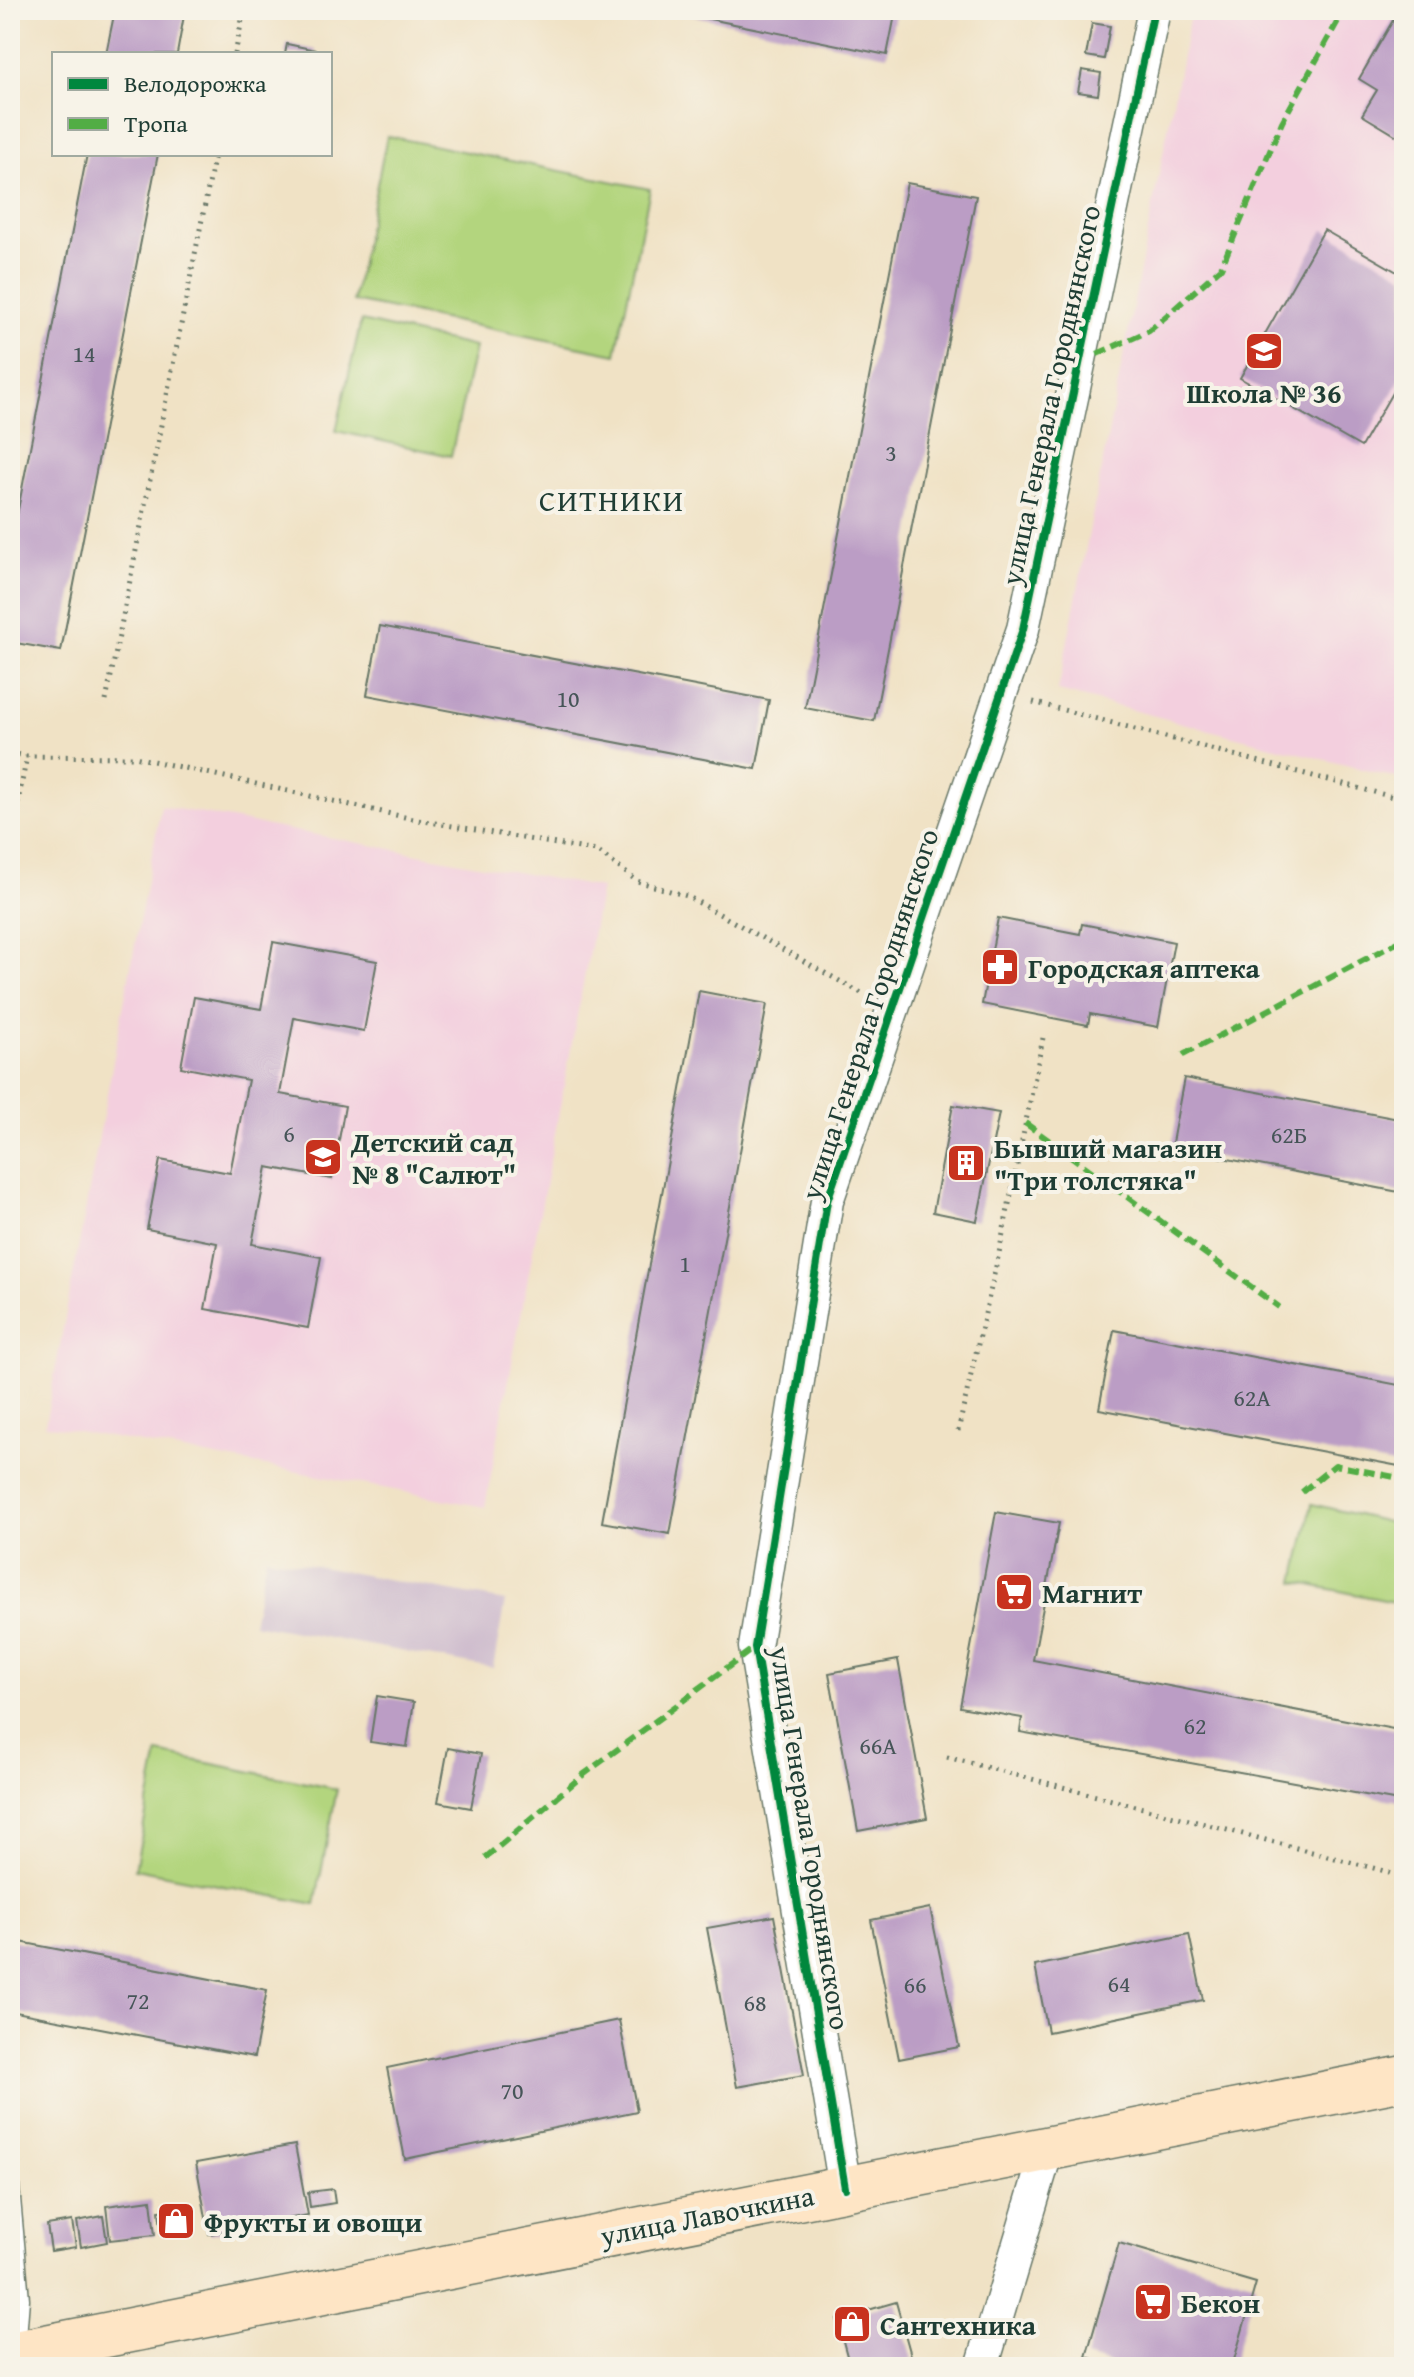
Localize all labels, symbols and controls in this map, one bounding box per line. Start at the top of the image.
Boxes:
legend [52,52,332,156]
text: Велодорожка [124,66,267,101]
text: Тропа [124,106,188,141]
street label: улица Генерала Городнянского [989,201,1110,590]
school or university icon: Школа № 36 [1243,330,1285,372]
house number: 14 [72,336,96,371]
place label: Школа № 36 [1187,372,1341,413]
house number: 3 [885,435,897,470]
district label: СИТНИКИ [539,478,685,522]
house number: 10 [556,681,580,716]
street label: улица Генерала Городнянского [789,823,948,1206]
pharmacy icon: Городская аптека [979,946,1021,988]
place label: Городская аптека [1028,947,1261,988]
house number: 6 [283,1116,295,1151]
house number: 62Б [1271,1117,1307,1152]
place label: Детский сад № 8 "Салют" [350,1121,516,1194]
place label: Бывший магазин "Три толстяка" [994,1127,1222,1200]
school or university icon: Детский сад № 8 "Салют" [302,1136,344,1178]
building icon: Бывший магазин "Три толстяка" [945,1142,987,1184]
house number: 1 [679,1246,691,1281]
house number: 62А [1233,1380,1271,1415]
supermarket icon: Магнит [993,1571,1035,1613]
place label: Магнит [1042,1572,1142,1613]
street label: улица Генерала Городнянского [760,1642,862,2033]
house number: 62 [1183,1708,1207,1743]
house number: 66А [859,1728,897,1763]
house number: 64 [1107,1966,1131,2001]
house number: 66 [903,1967,927,2002]
house number: 72 [126,1983,150,2018]
house number: 68 [743,1985,767,2020]
house number: 70 [500,2073,524,2108]
street label: улица Лавочкина [596,2174,818,2256]
shop icon: Фрукты и овощи [155,2200,197,2242]
place label: Фрукты и овощи [204,2201,422,2242]
supermarket icon: Бекон [1132,2281,1174,2323]
place label: Бекон [1181,2282,1260,2323]
shop icon: Сантехника [831,2303,873,2345]
place label: Сантехника [880,2304,1037,2345]

